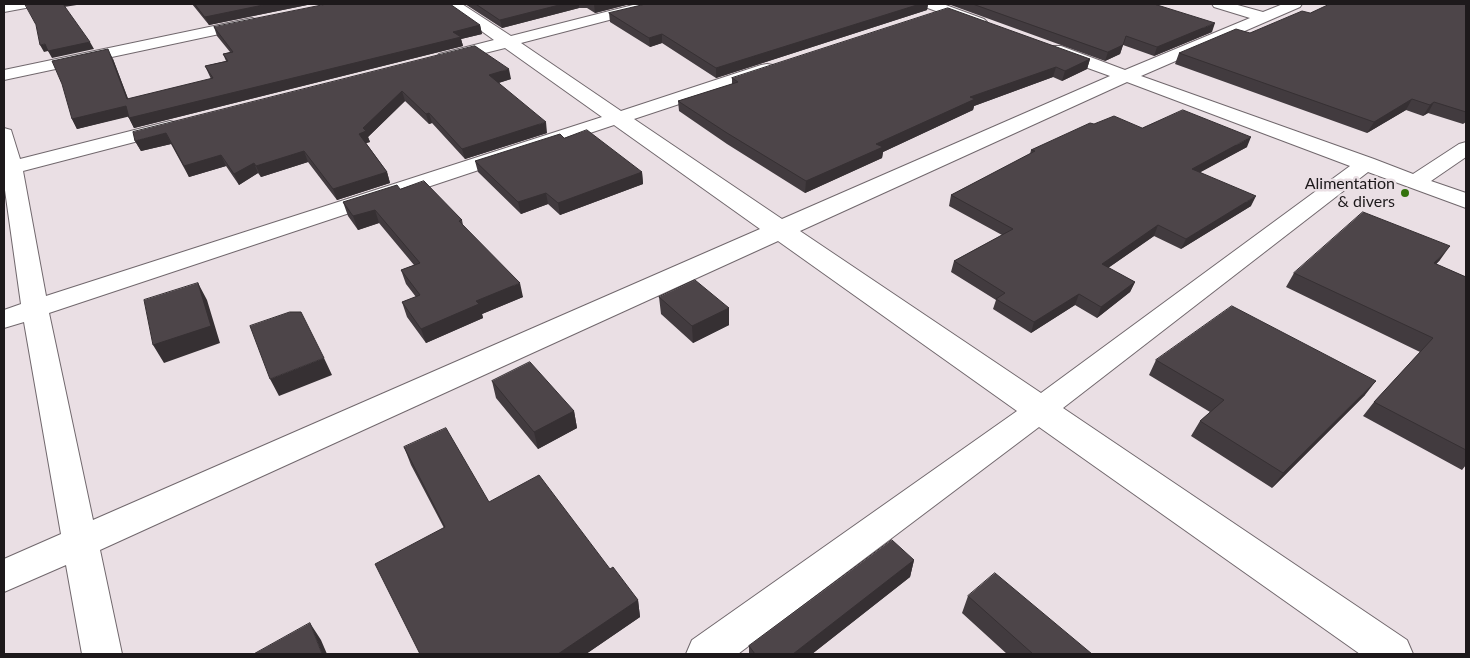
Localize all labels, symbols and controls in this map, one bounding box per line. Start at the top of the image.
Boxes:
place label: Alimentation & divers [1305,174,1395,212]
marker: Alimentation & divers [1399,187,1411,199]

